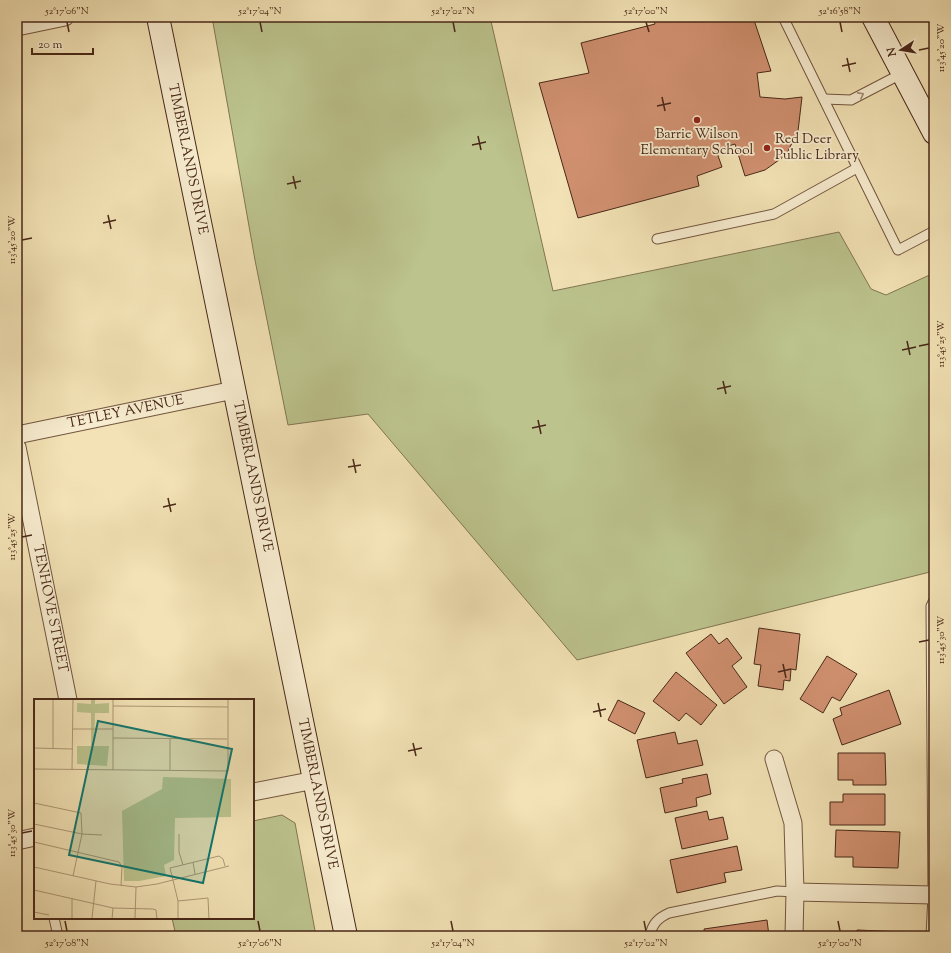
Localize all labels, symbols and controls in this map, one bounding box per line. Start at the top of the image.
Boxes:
text: 52°17'06"N [44,4,89,19]
text: 52°17'04"N [238,4,282,19]
text: 52°17'02"N [431,4,474,19]
text: 52°17'00"N [623,4,668,19]
text: 52°16'58"N [818,4,861,19]
text: 113°45'20"W [934,24,949,72]
scale bar [32,30,93,56]
north arrow [881,30,921,70]
text: 20 m [38,36,63,54]
text: N [883,46,901,59]
street label: TIMBERLANDS DRIVE [162,82,212,237]
one-way arrow [857,92,864,100]
marker: Barrie Wilson Elementary School [692,115,702,125]
place label: Barrie Wilson Elementary School [641,125,754,161]
place label: Red Deer Public Library [775,130,859,166]
marker: Red Deer Public Library [762,143,772,153]
text: 113°45'20"W [5,216,20,264]
text: 113°45'25"W [934,320,949,368]
street label: TETLEY AVENUE [66,391,186,434]
street label: TIMBERLANDS DRIVE [227,399,277,554]
text: 113°45'25"W [5,513,20,561]
street label: TENHOVE STREET [27,543,72,675]
text: 113°45'30"W [934,616,949,664]
inset map [34,699,254,919]
street label: TIMBERLANDS DRIVE [292,717,342,872]
text: 113°45'30"W [5,809,20,857]
text: 52°17'08"N [44,936,89,951]
text: 52°17'06"N [237,936,282,951]
text: 52°17'04"N [431,936,475,951]
text: 52°17'02"N [624,936,667,951]
text: 52°17'00"N [817,936,862,951]

